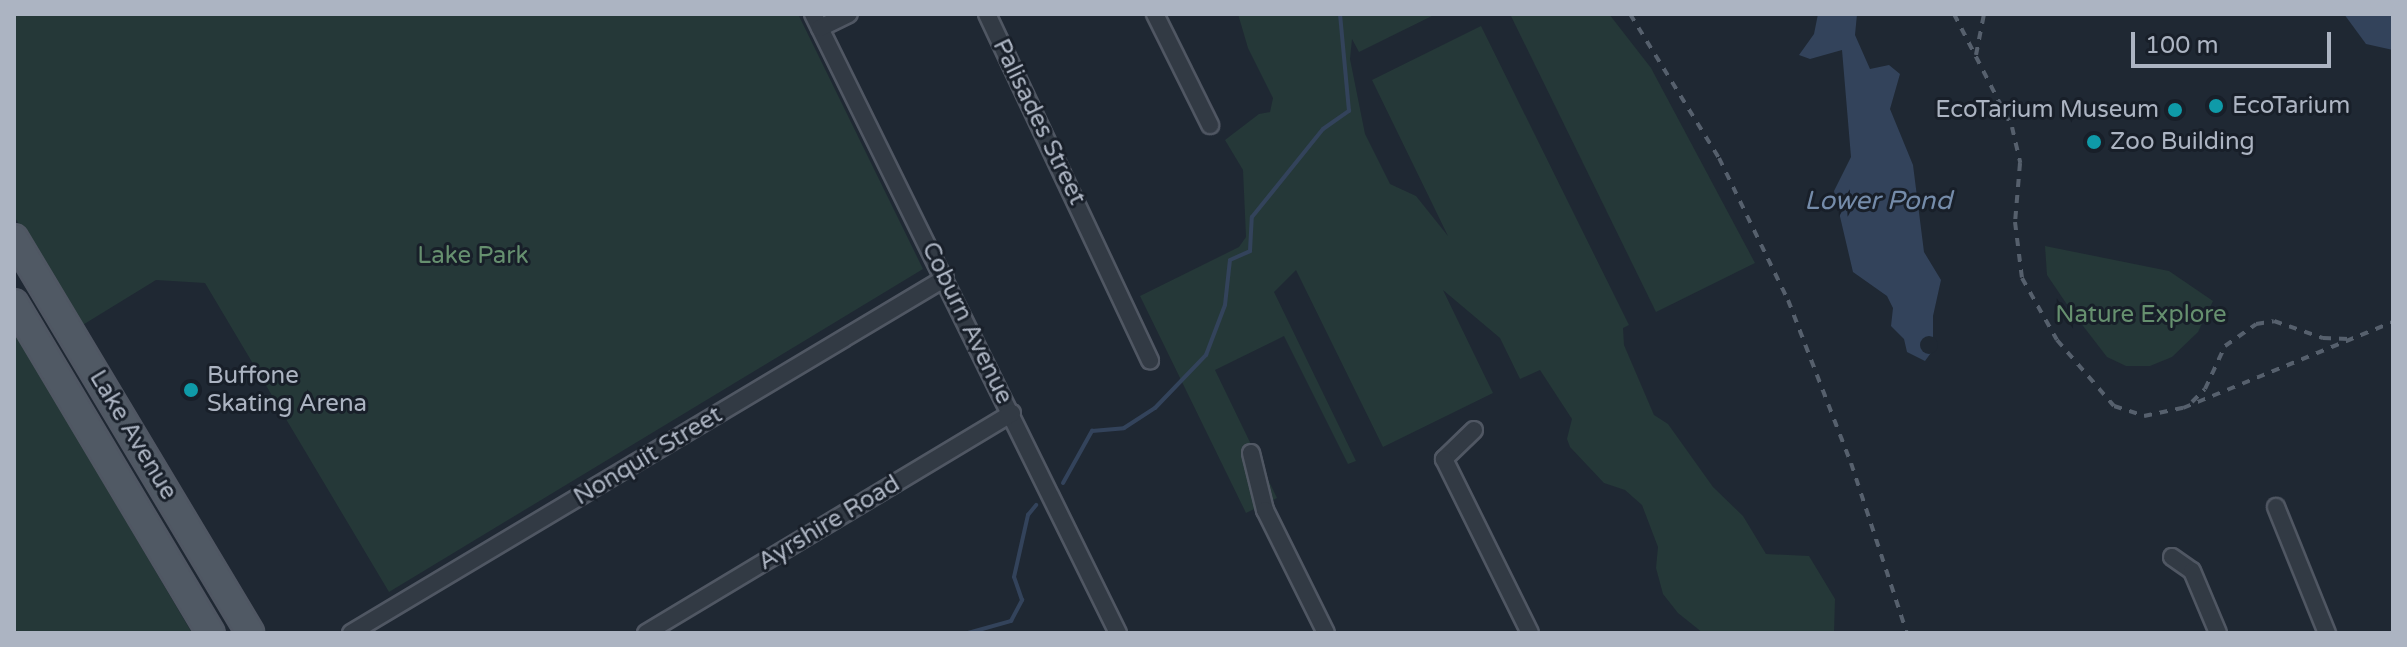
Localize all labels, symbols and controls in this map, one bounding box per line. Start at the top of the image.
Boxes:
scale bar [2135,16,2335,66]
text: 100 m [2145,31,2219,60]
street label: Palisades Street [986,34,1092,210]
place label: EcoTarium [2232,92,2350,120]
place label: EcoTarium Museum [1935,96,2159,124]
marker: EcoTarium [2207,97,2225,115]
marker: EcoTarium Museum [2166,101,2184,119]
place label: Zoo Building [2110,128,2255,156]
marker: Zoo Building [2085,133,2103,151]
water label: Lower Pond [1804,185,1952,217]
street label: Coburn Avenue [915,237,1019,409]
park label: Lake Park [417,242,529,270]
park label: Nature Explore [2055,301,2227,329]
place label: Buffone Skating Arena [207,362,367,418]
street label: Lake Avenue [83,365,183,505]
marker: Buffone Skating Arena [182,381,200,399]
street label: Nonquit Street [569,400,727,512]
street label: Ayrshire Road [753,469,905,577]

